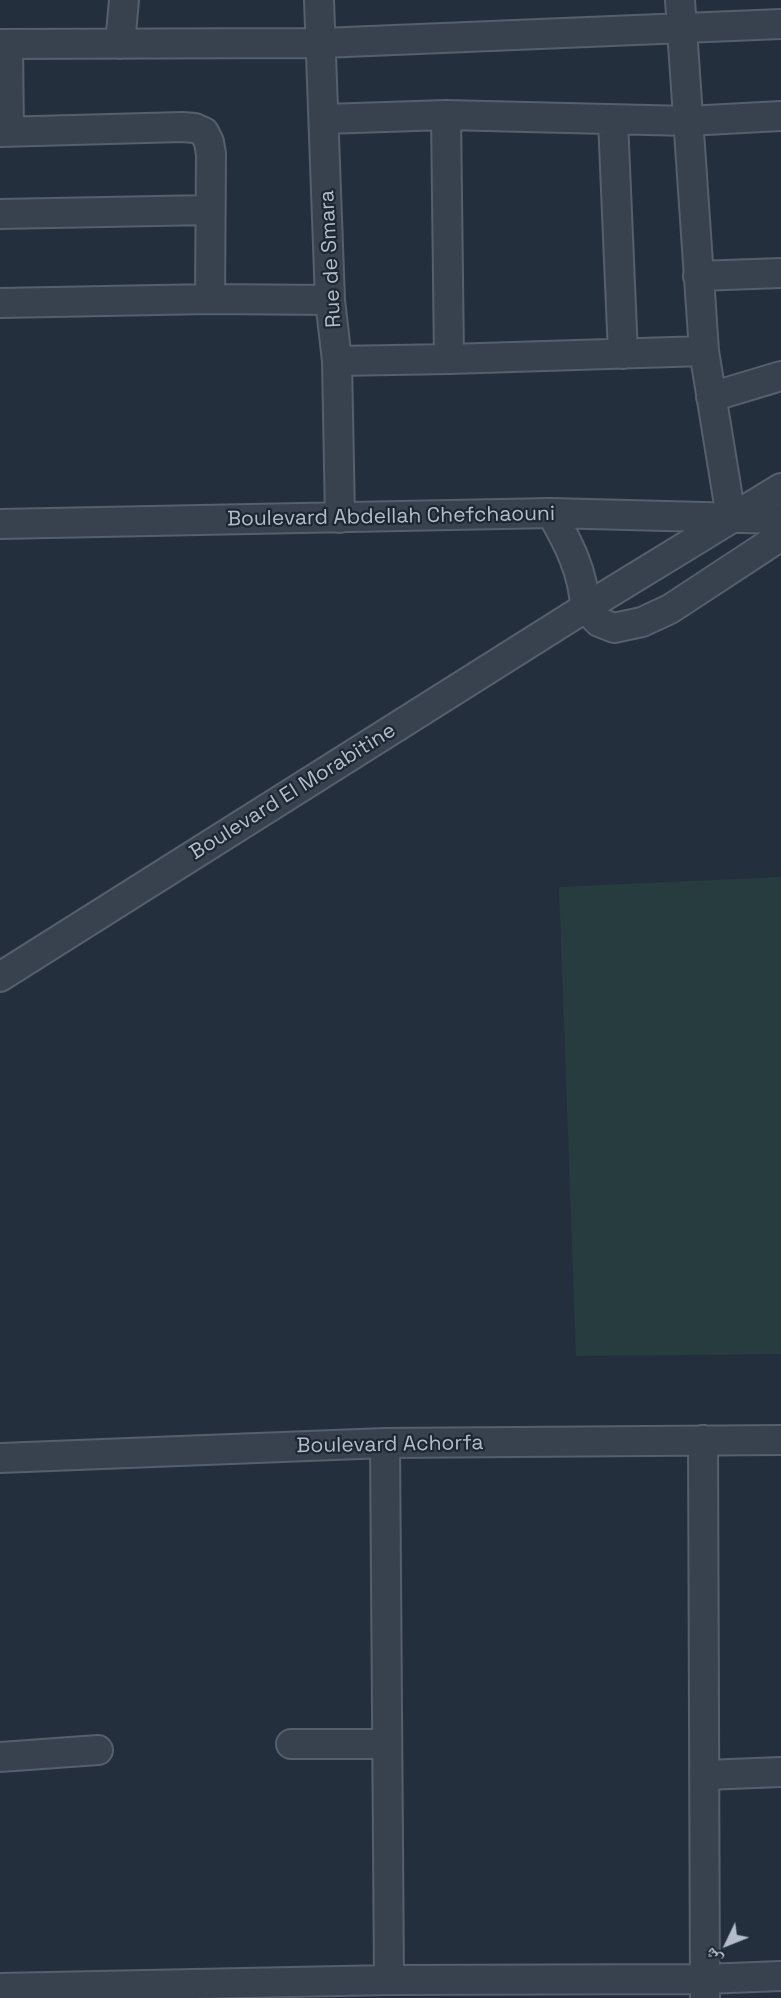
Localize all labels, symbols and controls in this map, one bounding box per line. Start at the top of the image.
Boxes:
street label: Rue de Smara [315,189,347,329]
street label: Boulevard Abdellah Chefchaouni [227,502,555,532]
street label: Boulevard El Morabitine [185,718,401,866]
street label: Boulevard Achorfa [296,1431,484,1459]
north arrow [697,1914,757,1974]
text: ش [700,1943,727,1970]

